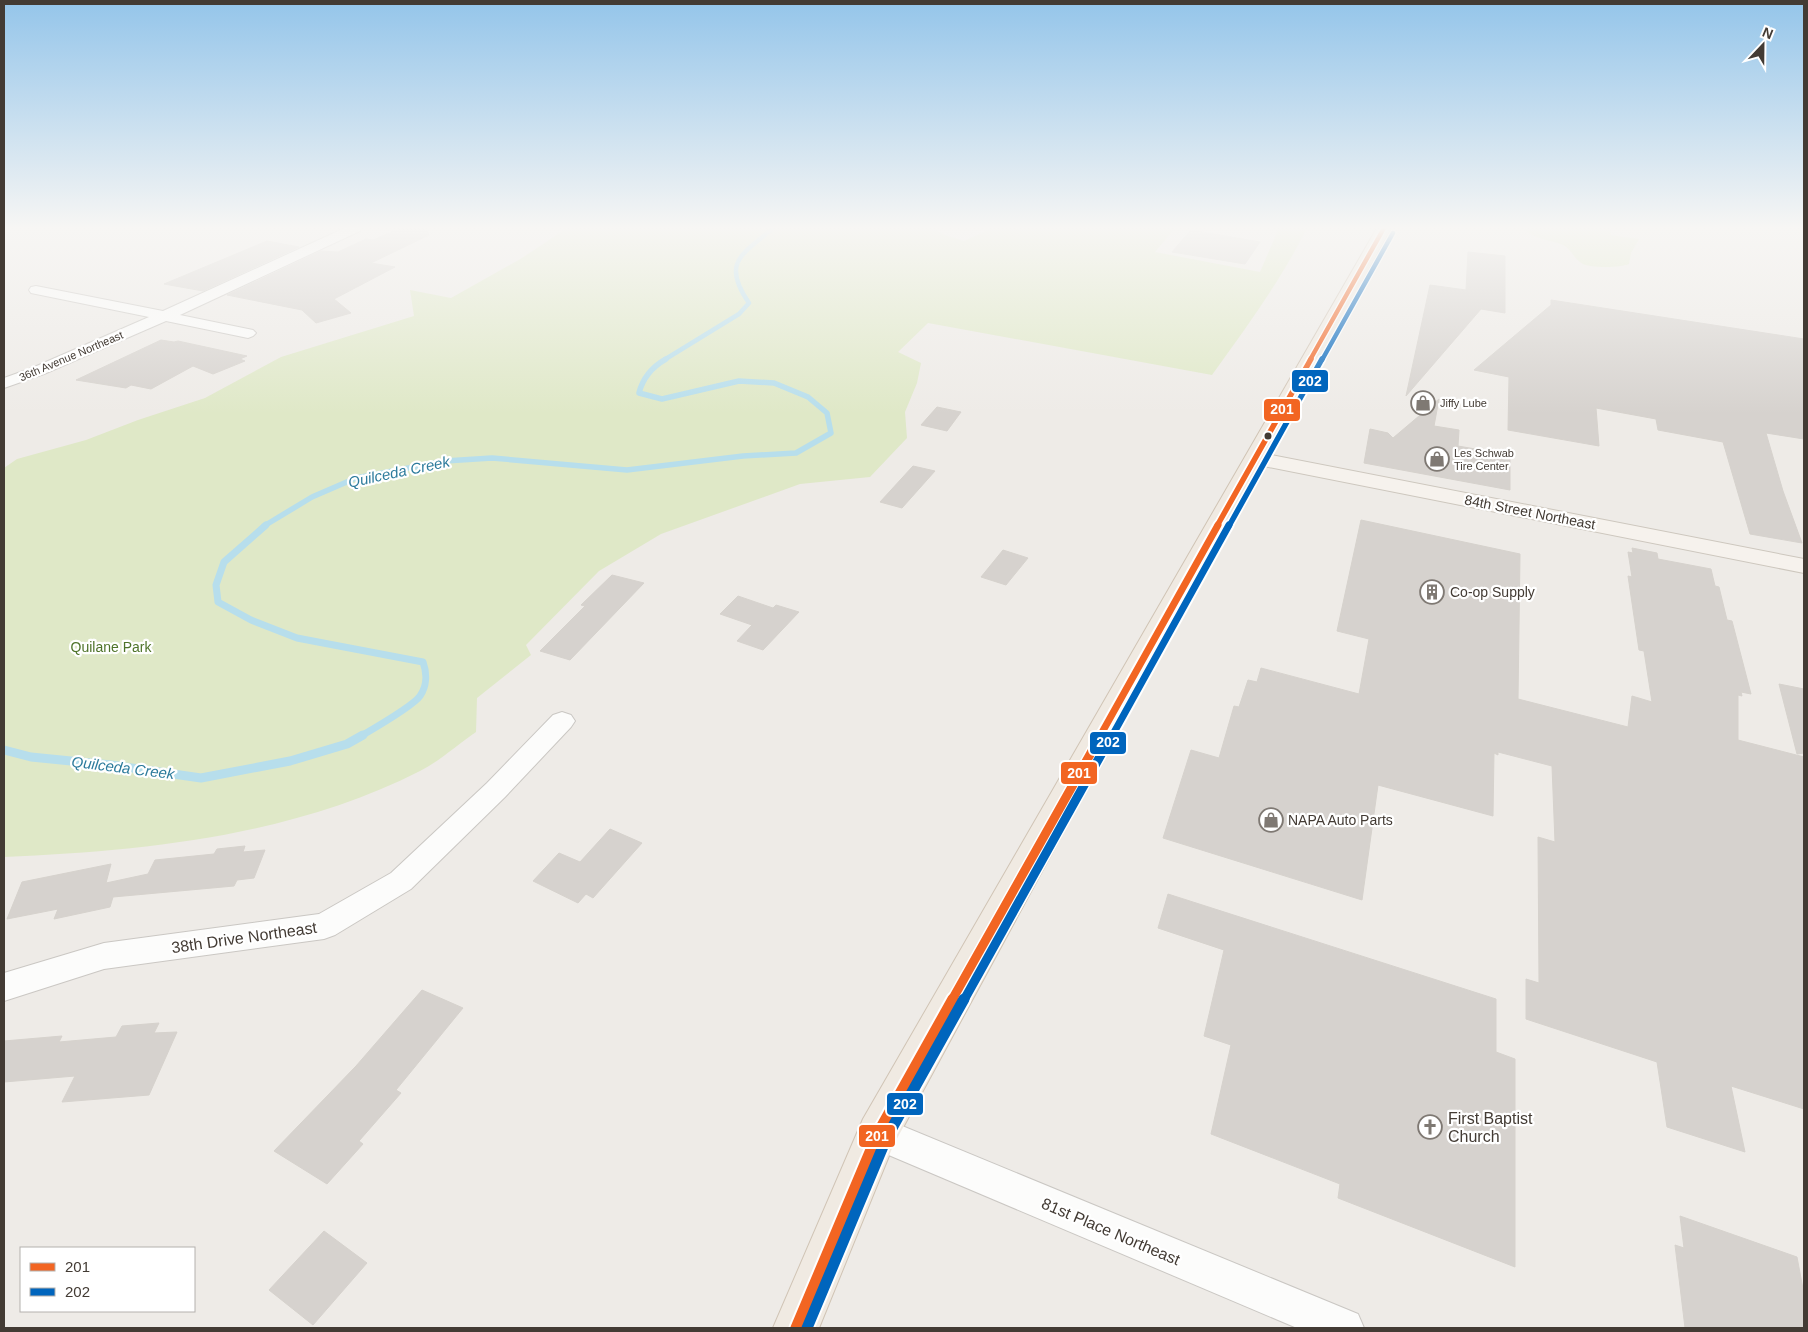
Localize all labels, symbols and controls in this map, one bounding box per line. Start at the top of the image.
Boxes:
north arrow [1738,20,1788,70]
text: N [1760,24,1776,42]
street label: 36th Avenue Northeast [17,329,125,383]
line badge: 202 [1291,369,1329,393]
text: 202 [1298,373,1322,389]
shop icon: Jiffy Lube [1410,390,1436,416]
place label: Jiffy Lube [1440,397,1487,409]
line badge: 201 [1263,398,1301,422]
text: 201 [1270,401,1294,417]
unlabelled marker [1263,431,1273,441]
shop icon: Les Schwab Tire Center [1424,446,1450,472]
place label: Les Schwab Tire Center [1454,447,1514,472]
water label: Quilceda Creek [347,452,453,491]
street label: 84th Street Northeast [1463,491,1597,533]
building icon: Co-op Supply [1419,579,1445,605]
place label: Co-op Supply [1450,584,1535,600]
park label: Quilane Park [71,639,152,655]
line badge: 202 [1089,731,1127,755]
text: 202 [1096,734,1120,750]
water label: Quilceda Creek [71,753,177,782]
line badge: 201 [1060,761,1098,785]
text: 201 [1067,765,1091,781]
shop icon: NAPA Auto Parts [1258,807,1284,833]
place label: NAPA Auto Parts [1288,812,1393,828]
street label: 38th Drive Northeast [170,919,318,956]
line badge: 202 [886,1092,924,1116]
text: 202 [893,1096,917,1112]
place label: First Baptist Church [1448,1110,1533,1145]
church icon: First Baptist Church [1417,1114,1443,1140]
line badge: 201 [858,1124,896,1148]
text: 201 [865,1128,889,1144]
street label: 81st Place Northeast [1039,1195,1183,1269]
legend [20,1247,195,1312]
text: 201 [65,1258,90,1275]
text: 202 [65,1283,90,1300]

